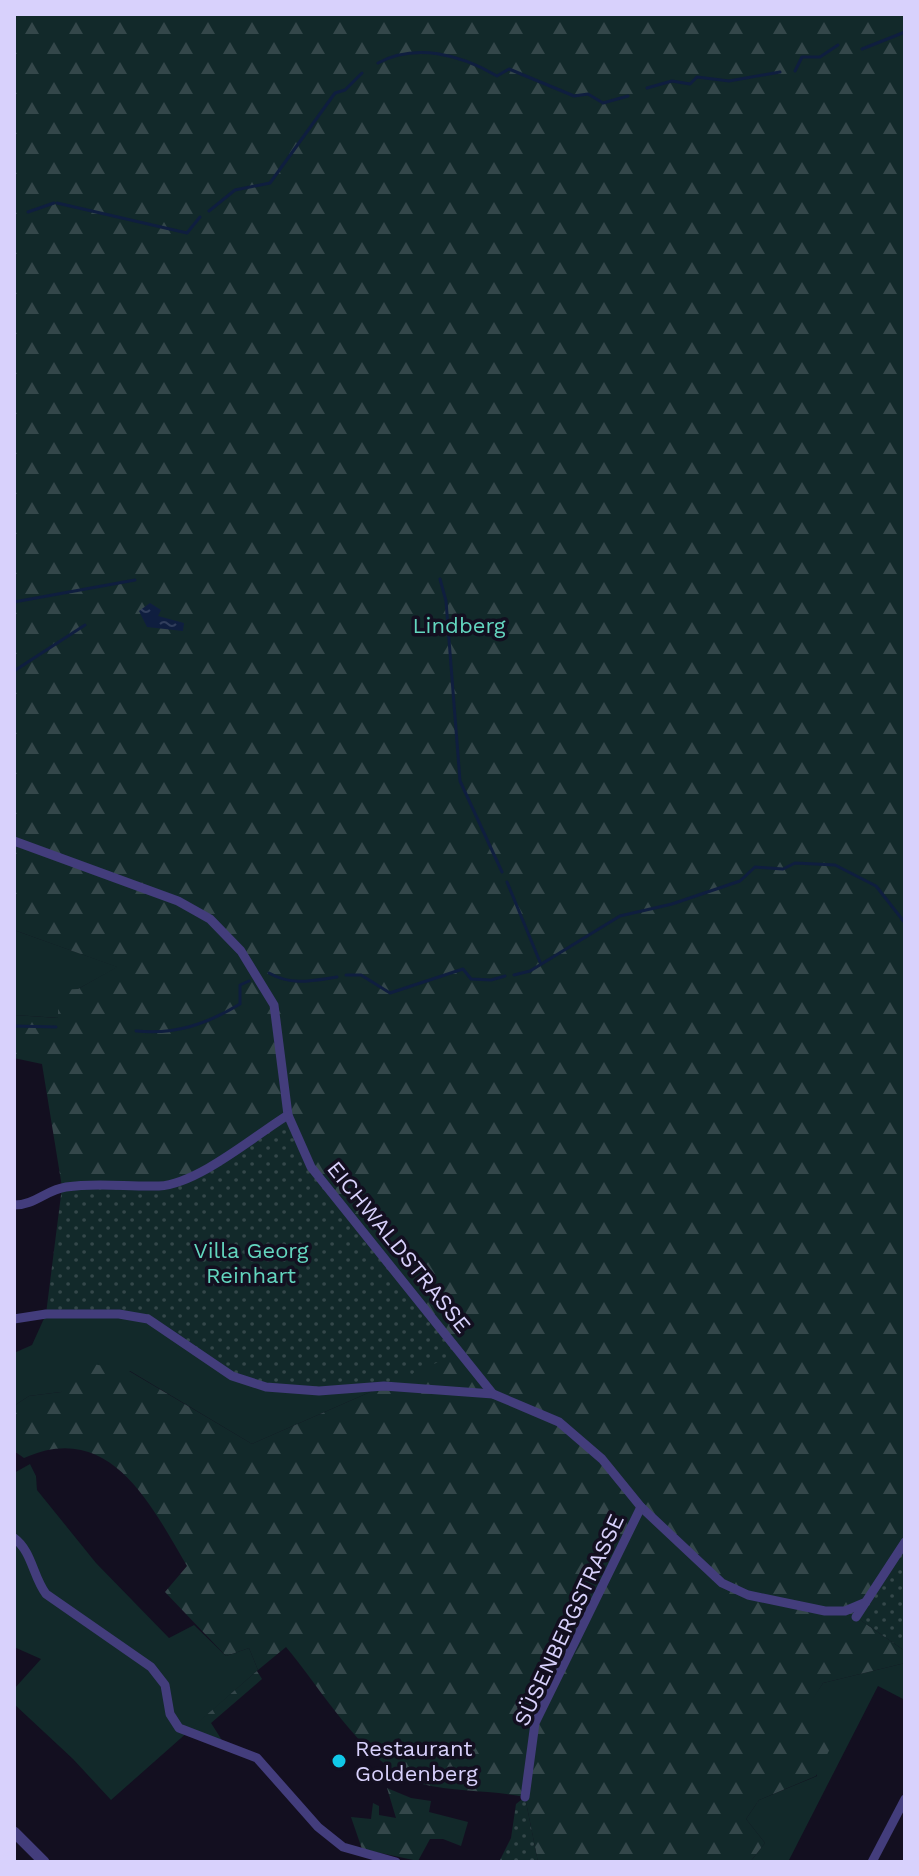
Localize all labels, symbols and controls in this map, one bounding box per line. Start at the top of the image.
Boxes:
park label: Lindberg [412,613,506,638]
street label: EICHWALDSTRASSE [322,1156,476,1338]
park label: Villa Georg Reinhart [194,1238,309,1288]
street label: SÜSENBERGSTRASSE [509,1510,629,1730]
place label: Restaurant Goldenberg [355,1736,478,1786]
marker: Restaurant Goldenberg [330,1752,348,1770]

